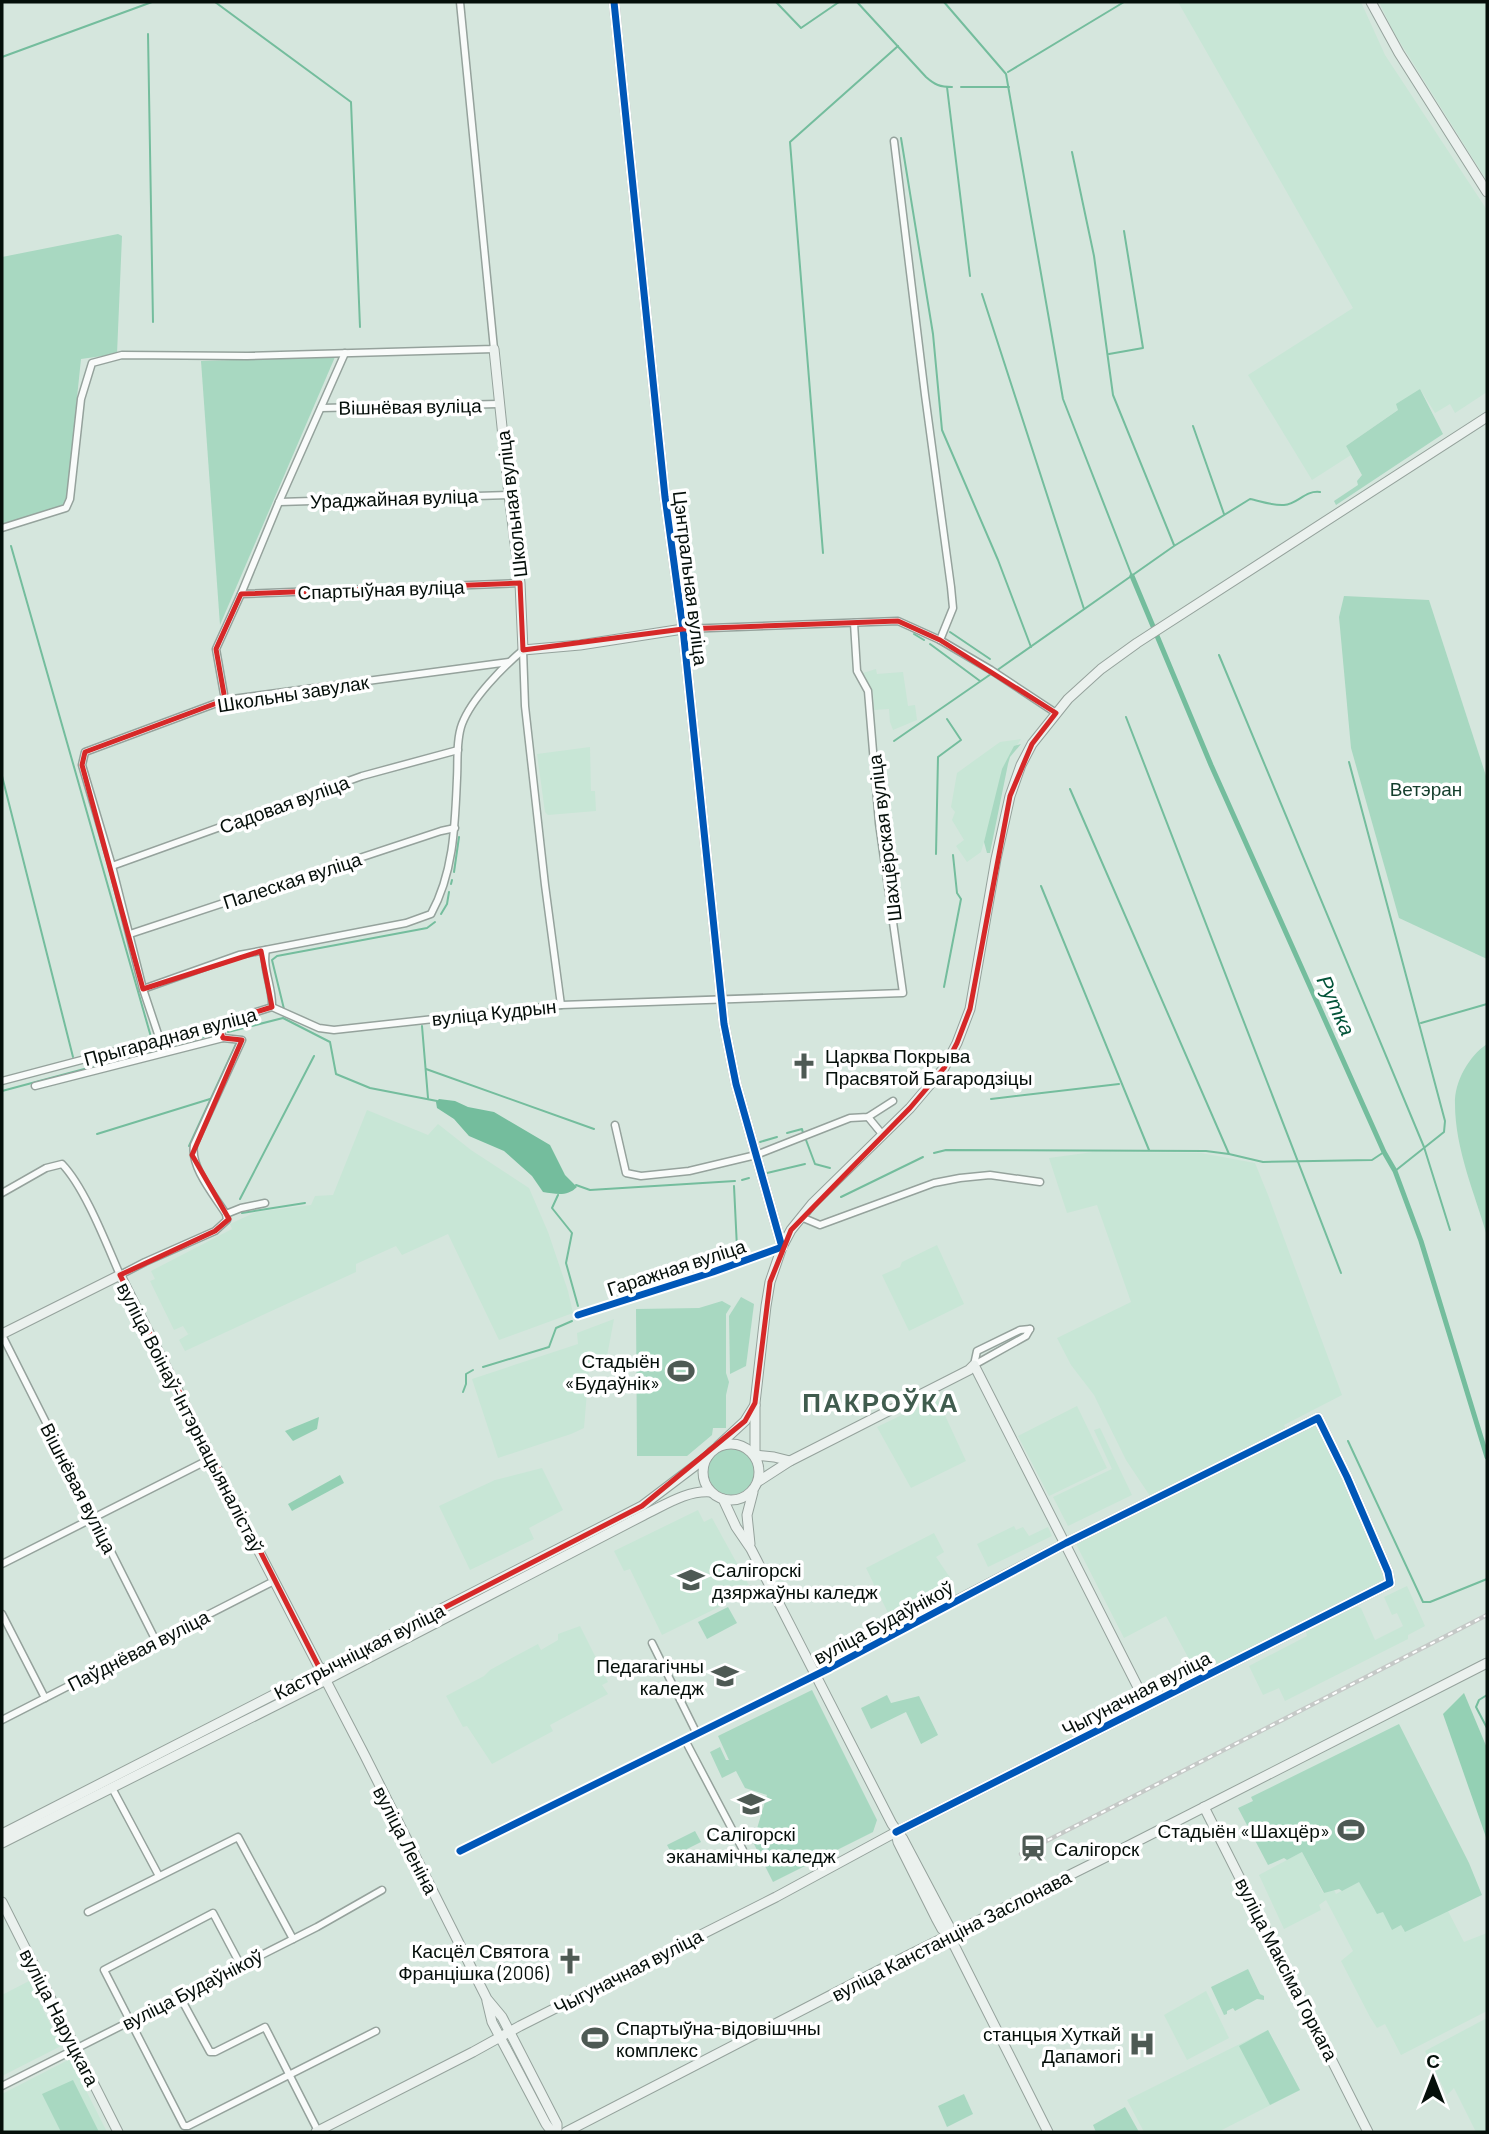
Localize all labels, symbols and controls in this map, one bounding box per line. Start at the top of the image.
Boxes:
street label: Вішнёвая вуліца [338,393,482,419]
street label: Школьная вуліца [491,429,531,579]
street label: Ураджайная вуліца [310,484,479,512]
street label: Цэнтральная вуліца [669,489,713,667]
street label: Спартыўная вуліца [297,575,465,603]
street label: Школьны завулак [216,670,371,716]
street label: Шахцёрская вуліца [862,753,906,923]
street label: Садовая вуліца [216,770,352,838]
park label: Ветэран [1390,777,1462,800]
street label: Палеская вуліца [220,847,365,913]
water label: Рутка [1313,971,1361,1039]
street label: вуліца Кудрын [431,994,557,1030]
street label: Прыгарадная вуліца [81,1002,259,1070]
place label: Царква Покрыва Прасвятой Багародзіцы [825,1044,1032,1089]
church icon: Царква Покрыва Прасвятой Багародзіцы [789,1051,819,1081]
street label: Гаражная вуліца [604,1234,749,1300]
street label: вуліца Воінаў-Інтэрнацыяналістаў [113,1278,270,1556]
place label: Стадыён «Будаўнік» [564,1349,660,1394]
sports icon: Стадыён «Будаўнік» [666,1356,696,1386]
district label: ПАКРОЎКА [802,1386,960,1417]
street label: Вішнёвая вуліца [36,1419,122,1557]
place label: Салігорскі дзяржаўны каледж [712,1558,878,1603]
school or university icon: Салігорскі дзяржаўны каледж [676,1565,706,1595]
street label: вуліца Будаўнікоў [809,1575,957,1668]
street label: Кастрычніцкая вуліца [270,1598,449,1704]
street label: Паўднёвая вуліца [63,1604,213,1696]
street label: Чыгуначная вуліца [1058,1645,1215,1740]
place label: Педагагічны каледж [596,1654,704,1699]
school or university icon: Педагагічны каледж [710,1661,740,1691]
street label: вуліца Леніна [369,1782,443,1898]
school or university icon: Салігорскі эканамічны каледж [736,1789,766,1819]
sports icon: Стадыён «Шахцёр» [1336,1815,1366,1845]
place label: Стадыён «Шахцёр» [1158,1819,1330,1842]
place label: Салігорскі эканамічны каледж [666,1822,836,1867]
station icon: Салігорск [1018,1833,1048,1863]
place label: Салігорск [1054,1837,1140,1860]
street label: вуліца Канстанціна Заслонава [828,1864,1075,2005]
street label: вуліца Максіма Горкага [1231,1874,1343,2065]
street label: Чыгуначная вуліца [550,1923,707,2018]
place label: Касцёл Святога Францішка (2006) [398,1939,550,1984]
street label: вуліца Будаўнікоў [118,1943,267,2034]
street label: вуліца Наруцкага [16,1945,105,2090]
church icon: Касцёл Святога Францішка (2006) [555,1946,585,1976]
place label: Спартыўна-відовішчны комплекс [616,2016,821,2061]
place label: станцыя Хуткай Дапамогі [983,2022,1121,2067]
sports icon: Спартыўна-відовішчны комплекс [580,2023,610,2053]
hospital icon: станцыя Хуткай Дапамогі [1127,2029,1157,2059]
north arrow [1398,2043,1468,2113]
text: С [1426,2049,1440,2072]

